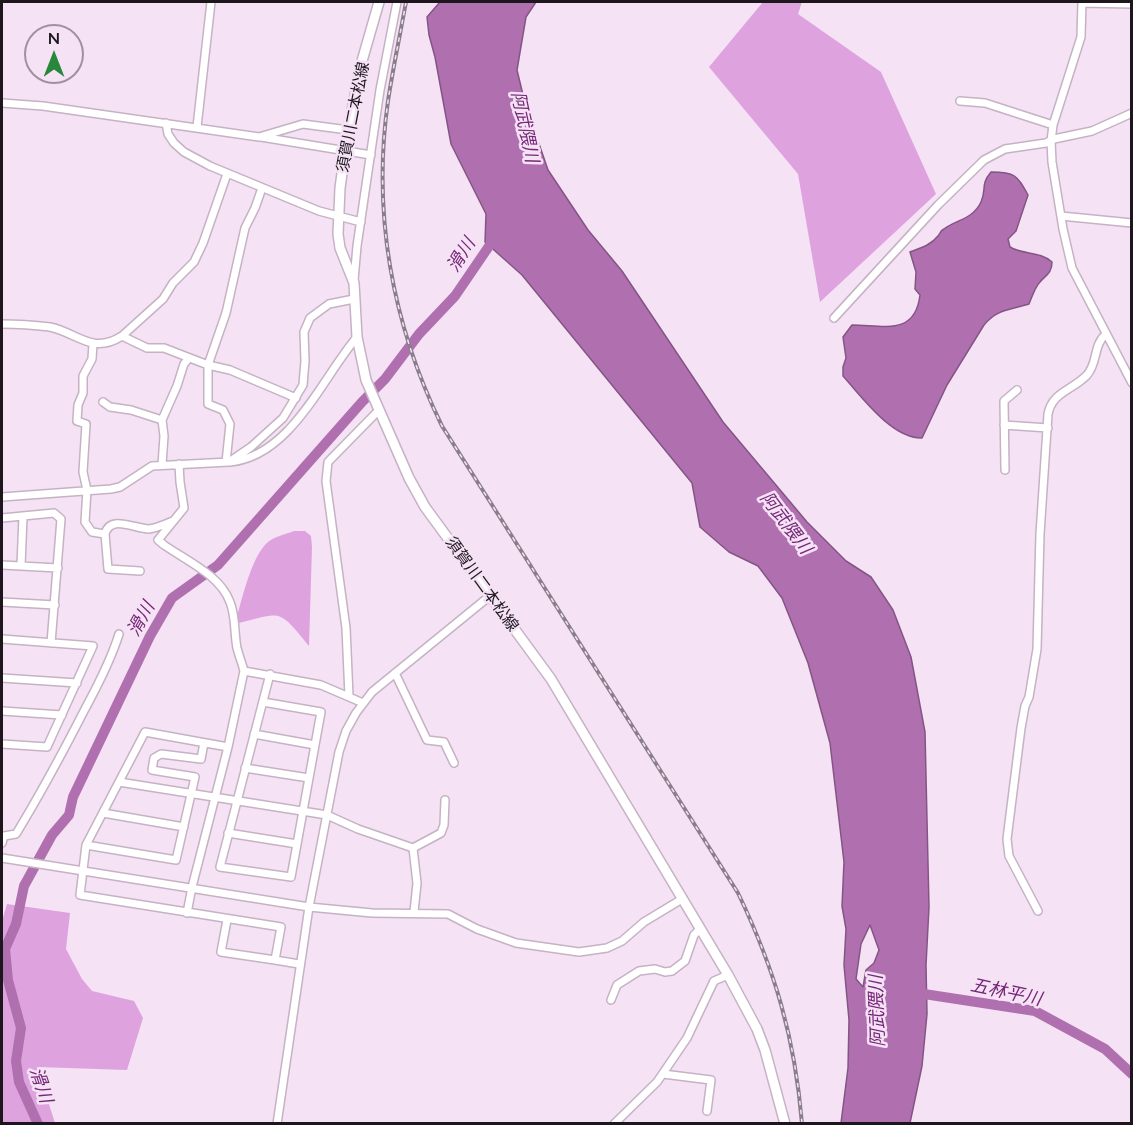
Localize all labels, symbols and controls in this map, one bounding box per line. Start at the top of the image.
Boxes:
north arrow [24,24,84,84]
text: N [48,28,60,47]
street label: 須賀川二本松線 [333,60,373,174]
water label: 阿武隈川 [507,90,543,164]
water label: 滑川 [442,234,480,276]
water label: 阿武隈川 [756,488,816,558]
street label: 須賀川二本松線 [441,533,523,635]
water label: 滑川 [123,598,159,640]
water label: 五林平川 [969,974,1043,1010]
water label: 阿武隈川 [865,975,889,1047]
water label: 滑川 [25,1064,57,1106]

